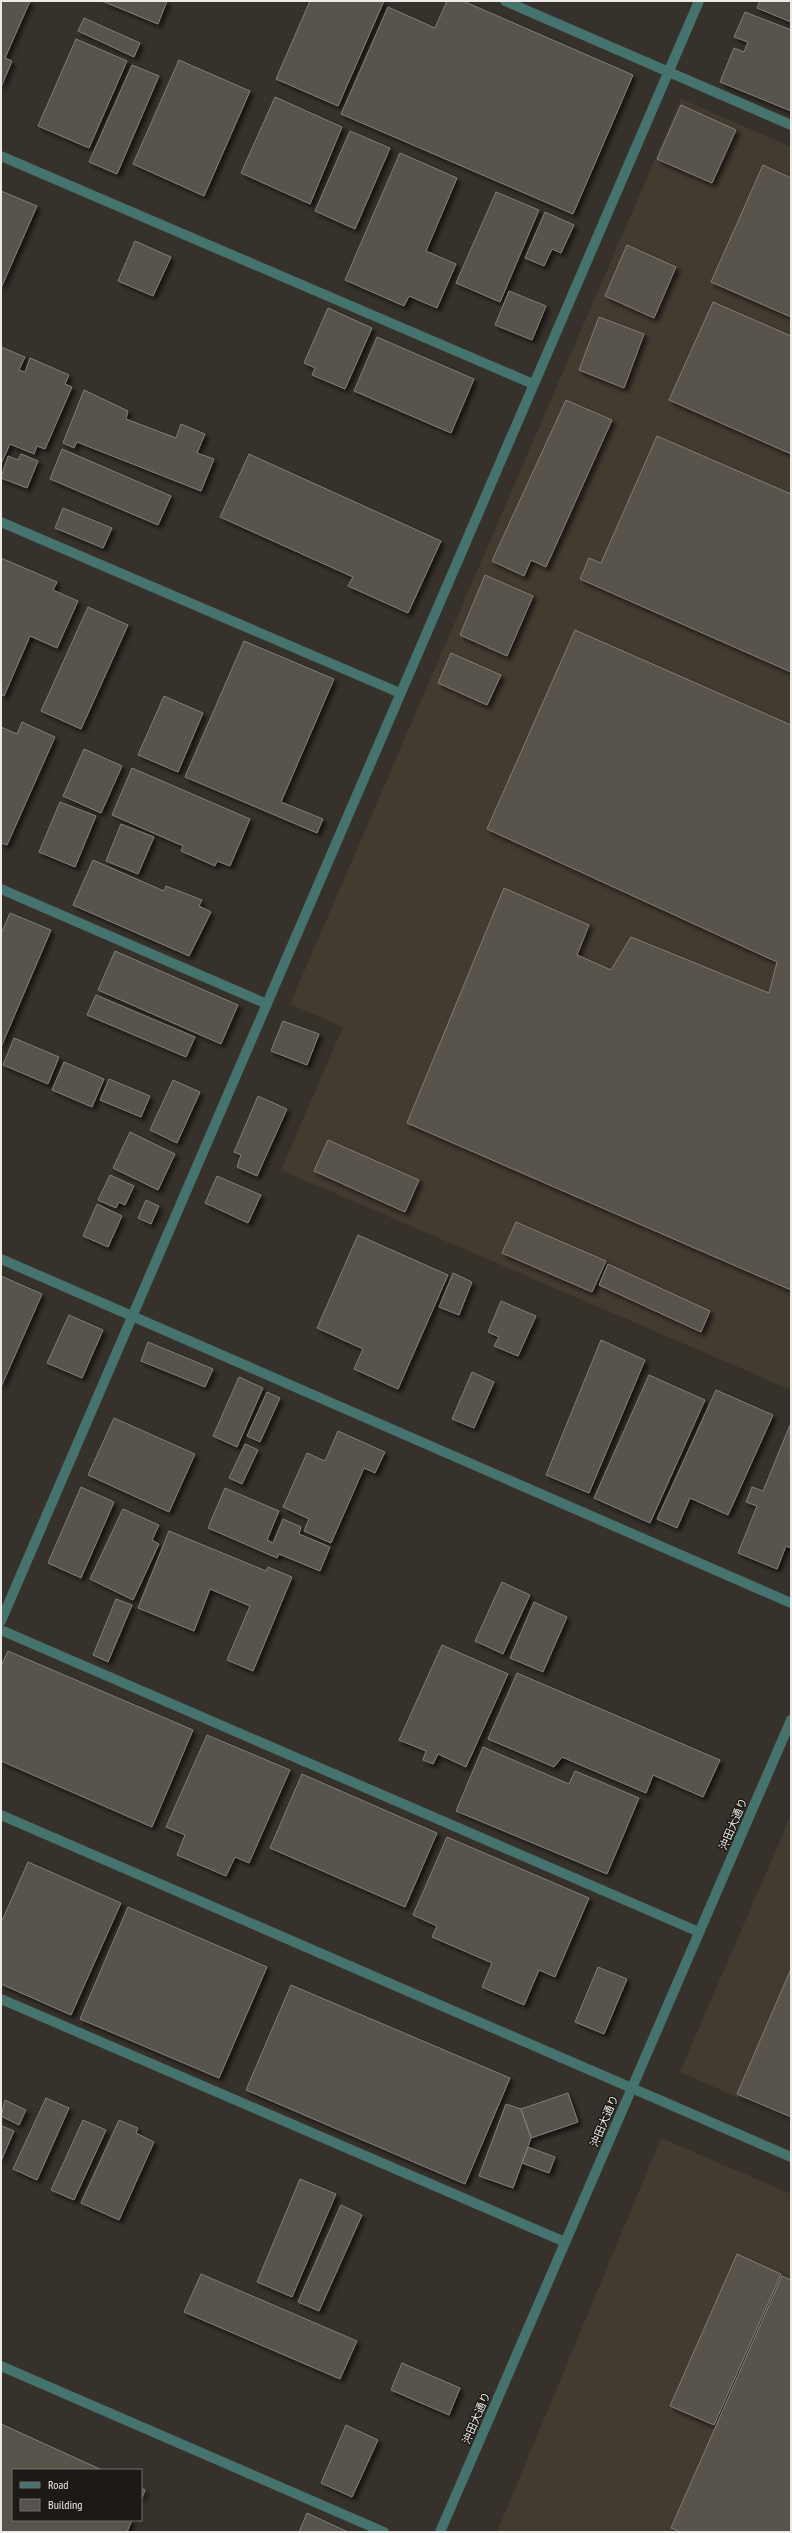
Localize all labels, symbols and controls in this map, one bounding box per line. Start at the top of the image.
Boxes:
street label: 沖田大通り [716,1796,750,1852]
street label: 沖田大通り [587,2093,621,2149]
street label: 沖田大通り [459,2390,493,2446]
legend [12,2469,142,2521]
text: Road [48,2477,68,2492]
text: Building [48,2497,83,2512]

